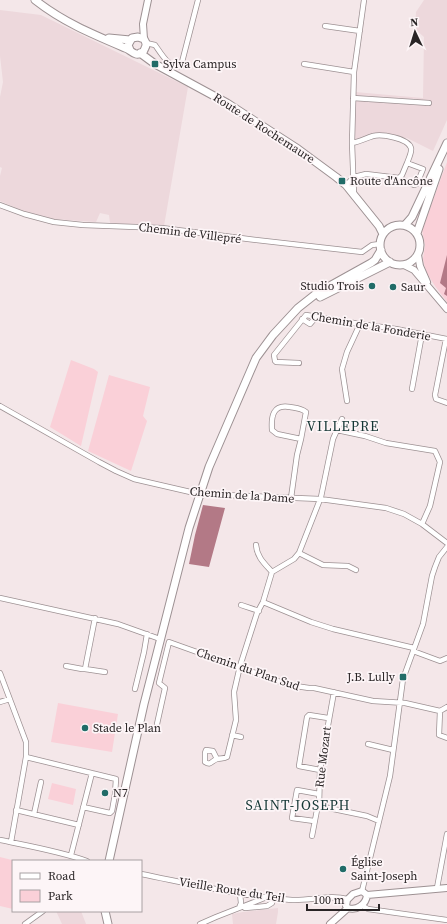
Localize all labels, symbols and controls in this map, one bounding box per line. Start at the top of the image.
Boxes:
north arrow [395,12,435,52]
text: N [410,15,419,30]
place label: Sylva Campus [163,56,236,72]
marker: Sylva Campus [150,59,160,69]
street label: Route de Rochemaure [210,89,318,167]
place label: Route d'Ancône [350,173,433,189]
marker: Route d'Ancône [337,176,347,186]
street label: Chemin de Villepré [138,219,242,247]
place label: Studio Trois [300,278,364,294]
place label: Saur [401,279,425,295]
marker: Studio Trois [367,281,377,291]
marker: Saur [388,282,398,292]
street label: Chemin de la Fonderie [310,308,432,344]
district label: VILLEPRE [307,416,379,436]
street label: Chemin de la Dame [189,483,295,507]
street label: Chemin du Plan Sud [194,644,302,694]
place label: J.B. Lully [346,669,396,685]
marker: J.B. Lully [398,672,408,682]
place label: Stade le Plan [93,720,161,736]
marker: Stade le Plan [80,723,90,733]
street label: Rue Mozart [311,725,335,788]
place label: N7 [113,785,128,801]
marker: N7 [100,788,110,798]
district label: SAINT-JOSEPH [245,795,351,815]
place label: Église Saint-Joseph [351,854,418,884]
legend [12,860,142,912]
marker: Église Saint-Joseph [338,864,348,874]
text: Road [48,868,75,884]
street label: Vieille Route du Teil [178,874,286,906]
scale bar [307,886,379,912]
text: Park [48,888,73,904]
text: 100 m [313,892,345,908]

